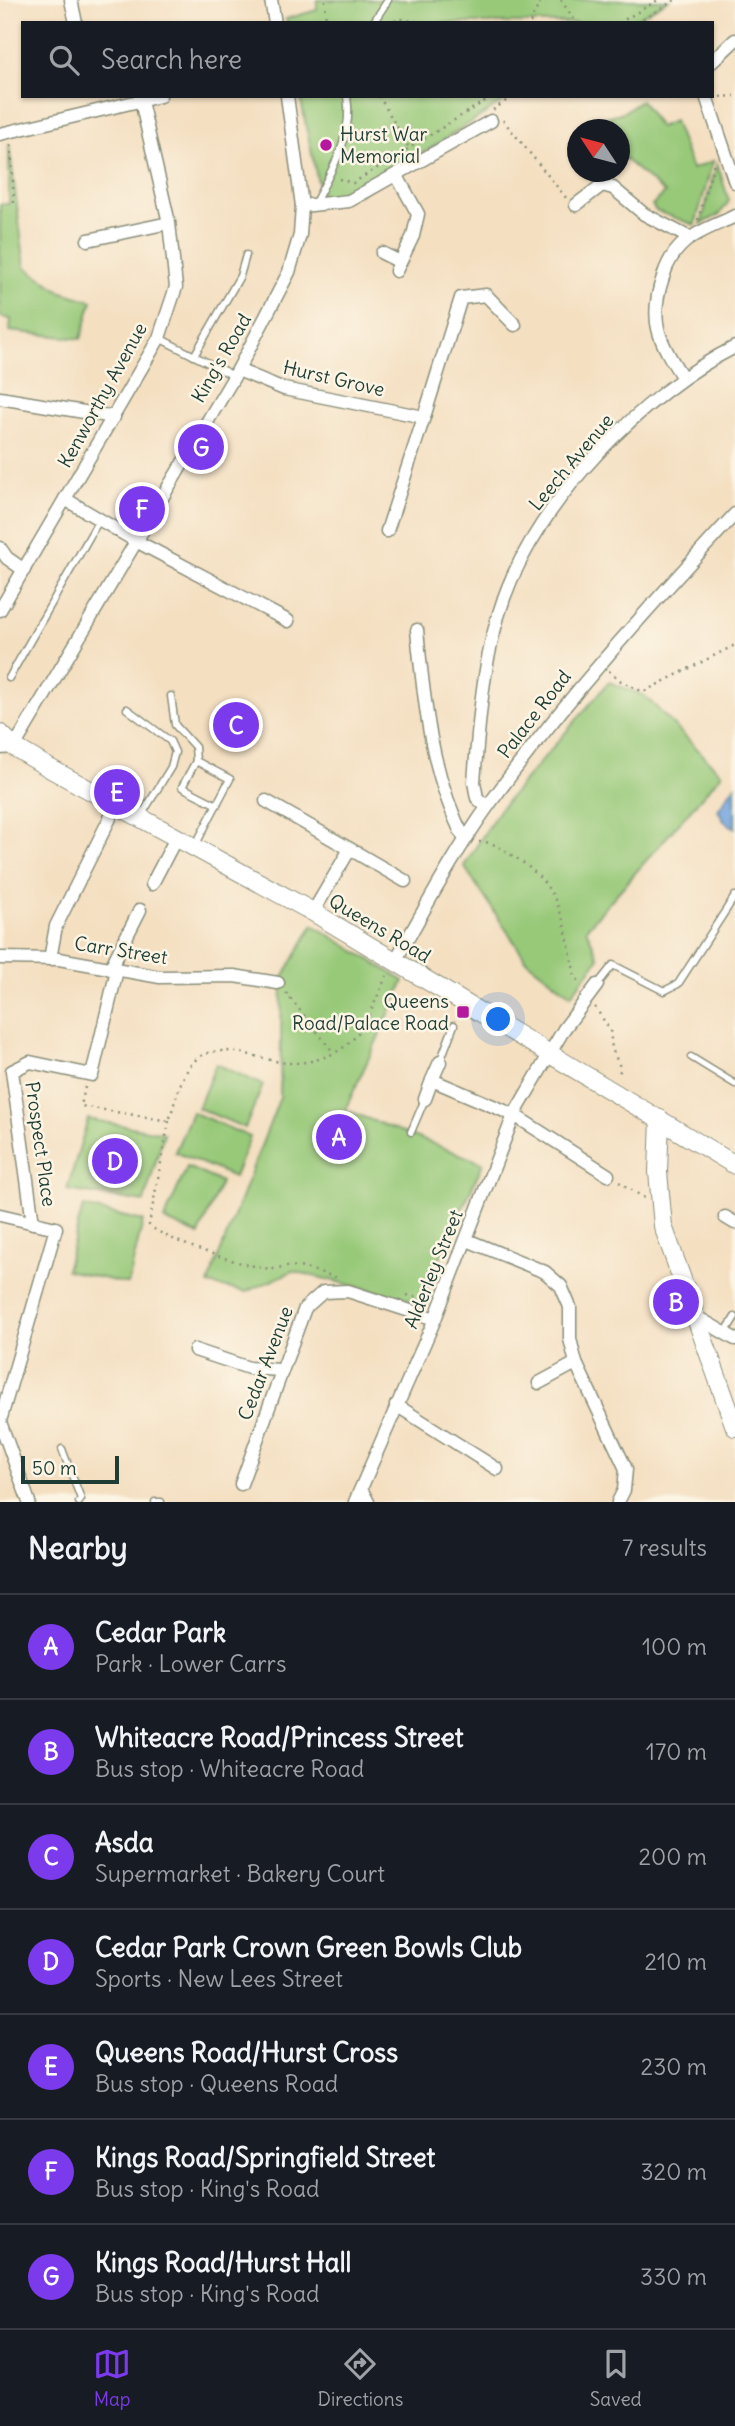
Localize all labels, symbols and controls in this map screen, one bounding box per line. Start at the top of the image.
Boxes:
search box [21,21,714,98]
icon: search [45,41,83,79]
text: Search here [101,43,242,76]
north arrow [567,119,630,182]
place label: Hurst War Memorial [340,122,428,168]
marker: Hurst War Memorial [318,137,334,153]
street label: King's Road [186,309,256,407]
street label: Kenworthy Avenue [52,318,152,472]
street label: Hurst Grove [281,355,387,401]
street label: Leech Avenue [524,409,618,515]
pin: G [178,421,224,473]
pin: F [119,483,165,535]
street label: Palace Road [492,665,576,763]
pin: C [213,699,259,751]
pin: E [94,766,140,818]
street label: Queens Road [325,888,435,968]
street label: Carr Street [73,931,169,969]
place label: Queens Road/Palace Road [292,989,449,1035]
your location [481,1002,515,1036]
marker: Queens Road/Palace Road [455,1004,471,1020]
street label: Prospect Place [20,1080,62,1208]
pin: A [316,1111,362,1163]
pin: D [92,1135,138,1187]
street label: Alderley Street [398,1206,468,1332]
pin: B [653,1276,699,1328]
street label: Cedar Avenue [232,1303,298,1423]
scale bar [21,1453,119,1485]
text: 50 m [32,1456,77,1480]
text: Nearby [28,1529,128,1567]
text: 7 results [622,1533,707,1562]
text: Cedar Park [95,1616,226,1649]
text: A [44,1632,58,1661]
text: 100 m [642,1632,707,1661]
text: Park · Lower Carrs [95,1649,286,1678]
text: Whiteacre Road/Princess Street [95,1721,463,1754]
text: B [43,1737,59,1766]
text: 170 m [646,1737,707,1766]
text: Bus stop · Whiteacre Road [95,1754,364,1783]
text: Asda [95,1826,154,1859]
text: C [43,1842,59,1871]
text: 200 m [638,1842,707,1871]
text: Supermarket · Bakery Court [95,1859,385,1888]
text: Cedar Park Crown Green Bowls Club [95,1931,522,1964]
text: D [43,1947,59,1976]
text: 210 m [644,1947,707,1976]
text: Sports · New Lees Street [95,1964,343,1993]
text: Queens Road/Hurst Cross [95,2036,398,2069]
text: E [44,2052,58,2081]
text: 230 m [641,2052,707,2081]
text: Bus stop · Queens Road [95,2069,338,2098]
text: Kings Road/Springfield Street [95,2141,435,2174]
text: F [44,2157,58,2186]
text: 320 m [641,2157,707,2186]
text: Bus stop · King's Road [95,2174,320,2203]
text: Kings Road/Hurst Hall [95,2246,351,2279]
text: G [43,2262,59,2291]
text: 330 m [640,2262,707,2291]
text: Bus stop · King's Road [95,2279,320,2308]
tab: Map [93,2345,131,2411]
tab: Directions [318,2345,403,2411]
tab: Saved [590,2345,642,2411]

